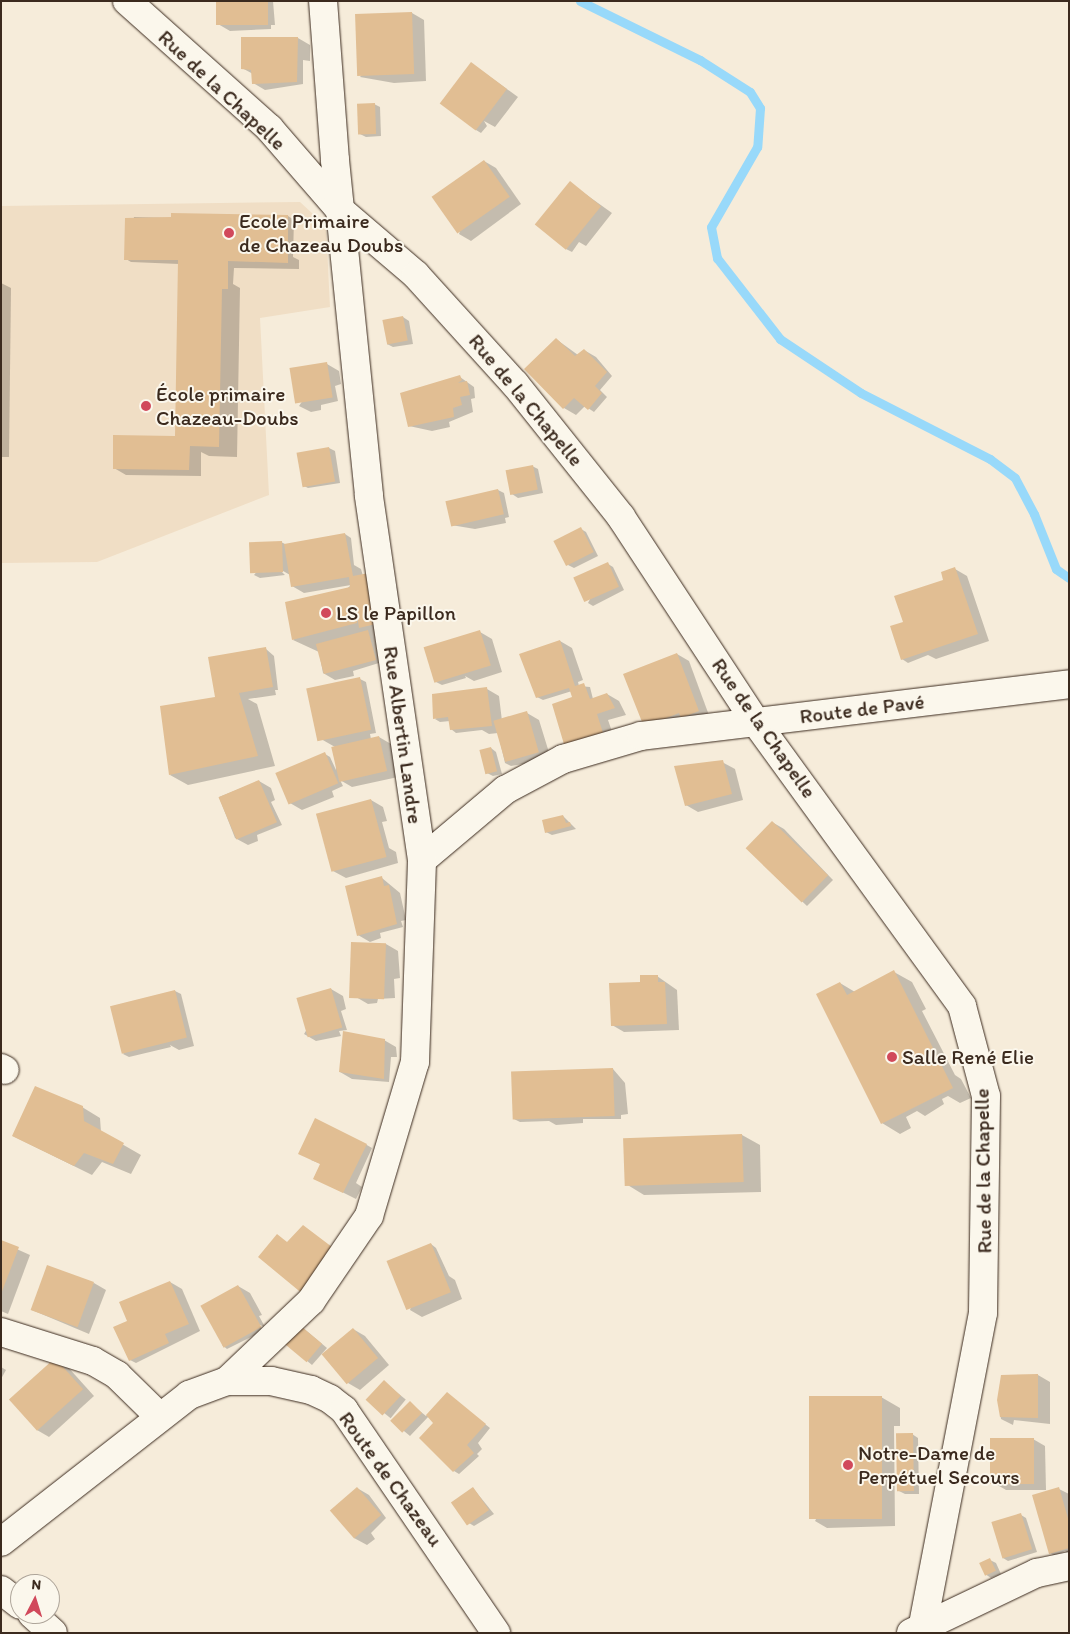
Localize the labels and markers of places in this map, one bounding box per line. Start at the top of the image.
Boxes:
place label: Ecole Primaire de Chazeau Doubs [239,208,404,258]
marker: Ecole Primaire de Chazeau Doubs [223,227,235,239]
place label: École primaire Chazeau-Doubs [156,381,299,431]
marker: École primaire Chazeau-Doubs [140,400,152,412]
place label: LS le Papillon [336,600,457,626]
marker: LS le Papillon [320,607,332,619]
place label: Salle René Elie [902,1044,1033,1070]
marker: Salle René Elie [886,1051,898,1063]
place label: Notre-Dame de Perpétuel Secours [858,1440,1020,1490]
marker: Notre-Dame de Perpétuel Secours [842,1459,854,1471]

